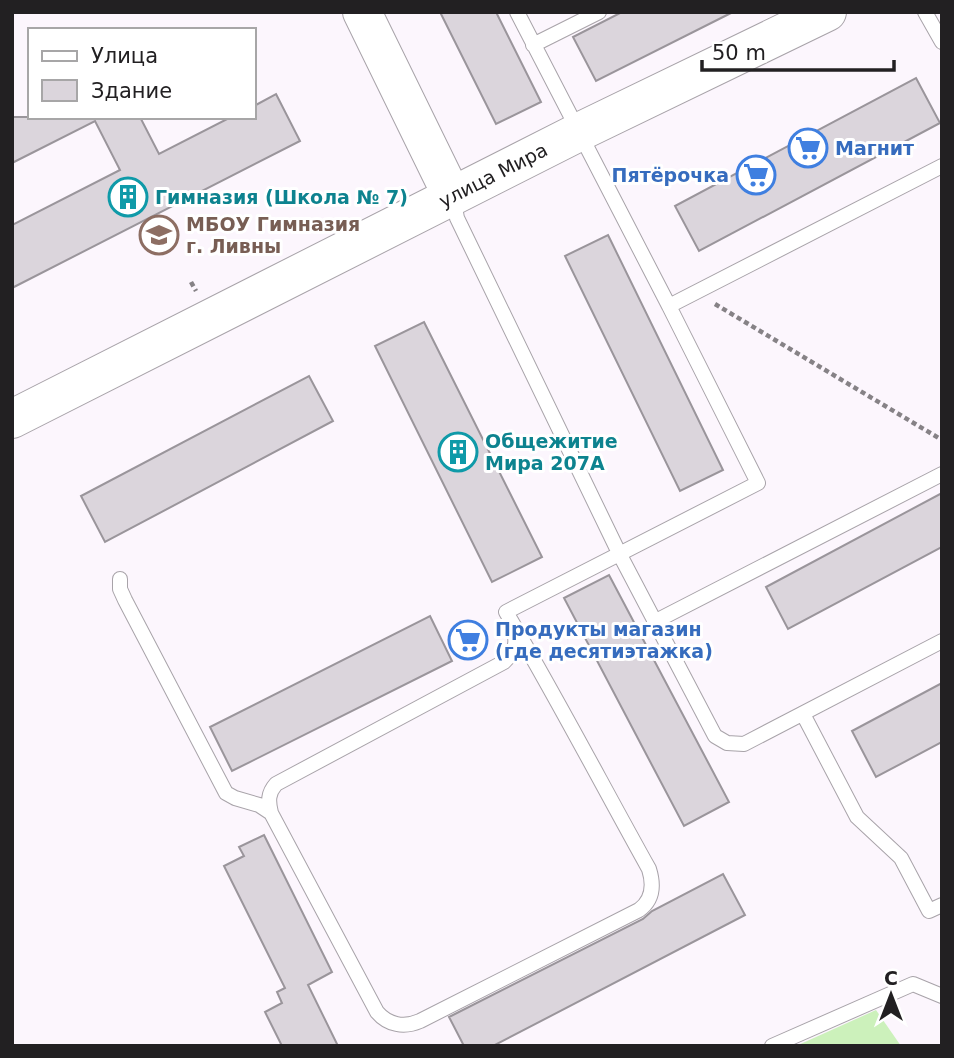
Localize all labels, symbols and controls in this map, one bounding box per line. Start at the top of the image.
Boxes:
legend [28,28,256,119]
scale bar [702,28,894,72]
text: 50 m [712,41,766,65]
text: Улица [91,44,158,68]
text: Здание [91,79,172,103]
supermarket icon: Магнит [787,127,829,169]
place label: Магнит [835,137,914,159]
street label: улица Мира [435,138,551,212]
supermarket icon: Пятёрочка [735,154,777,196]
place label: Пятёрочка [612,164,729,186]
building icon: Гимназия (Школа № 7) [107,176,149,218]
place label: Гимназия (Школа № 7) [155,186,408,208]
place label: МБОУ Гимназия г. Ливны [186,213,360,257]
school or university icon: МБОУ Гимназия г. Ливны [138,214,180,256]
place label: Общежитие Мира 207А [485,430,618,474]
building icon: Общежитие Мира 207А [437,431,479,473]
place label: Продукты магазин (где десятиэтажка) [495,618,713,662]
supermarket icon: Продукты магазин (где десятиэтажка) [447,619,489,661]
north arrow [856,960,926,1030]
text: С [884,967,898,989]

